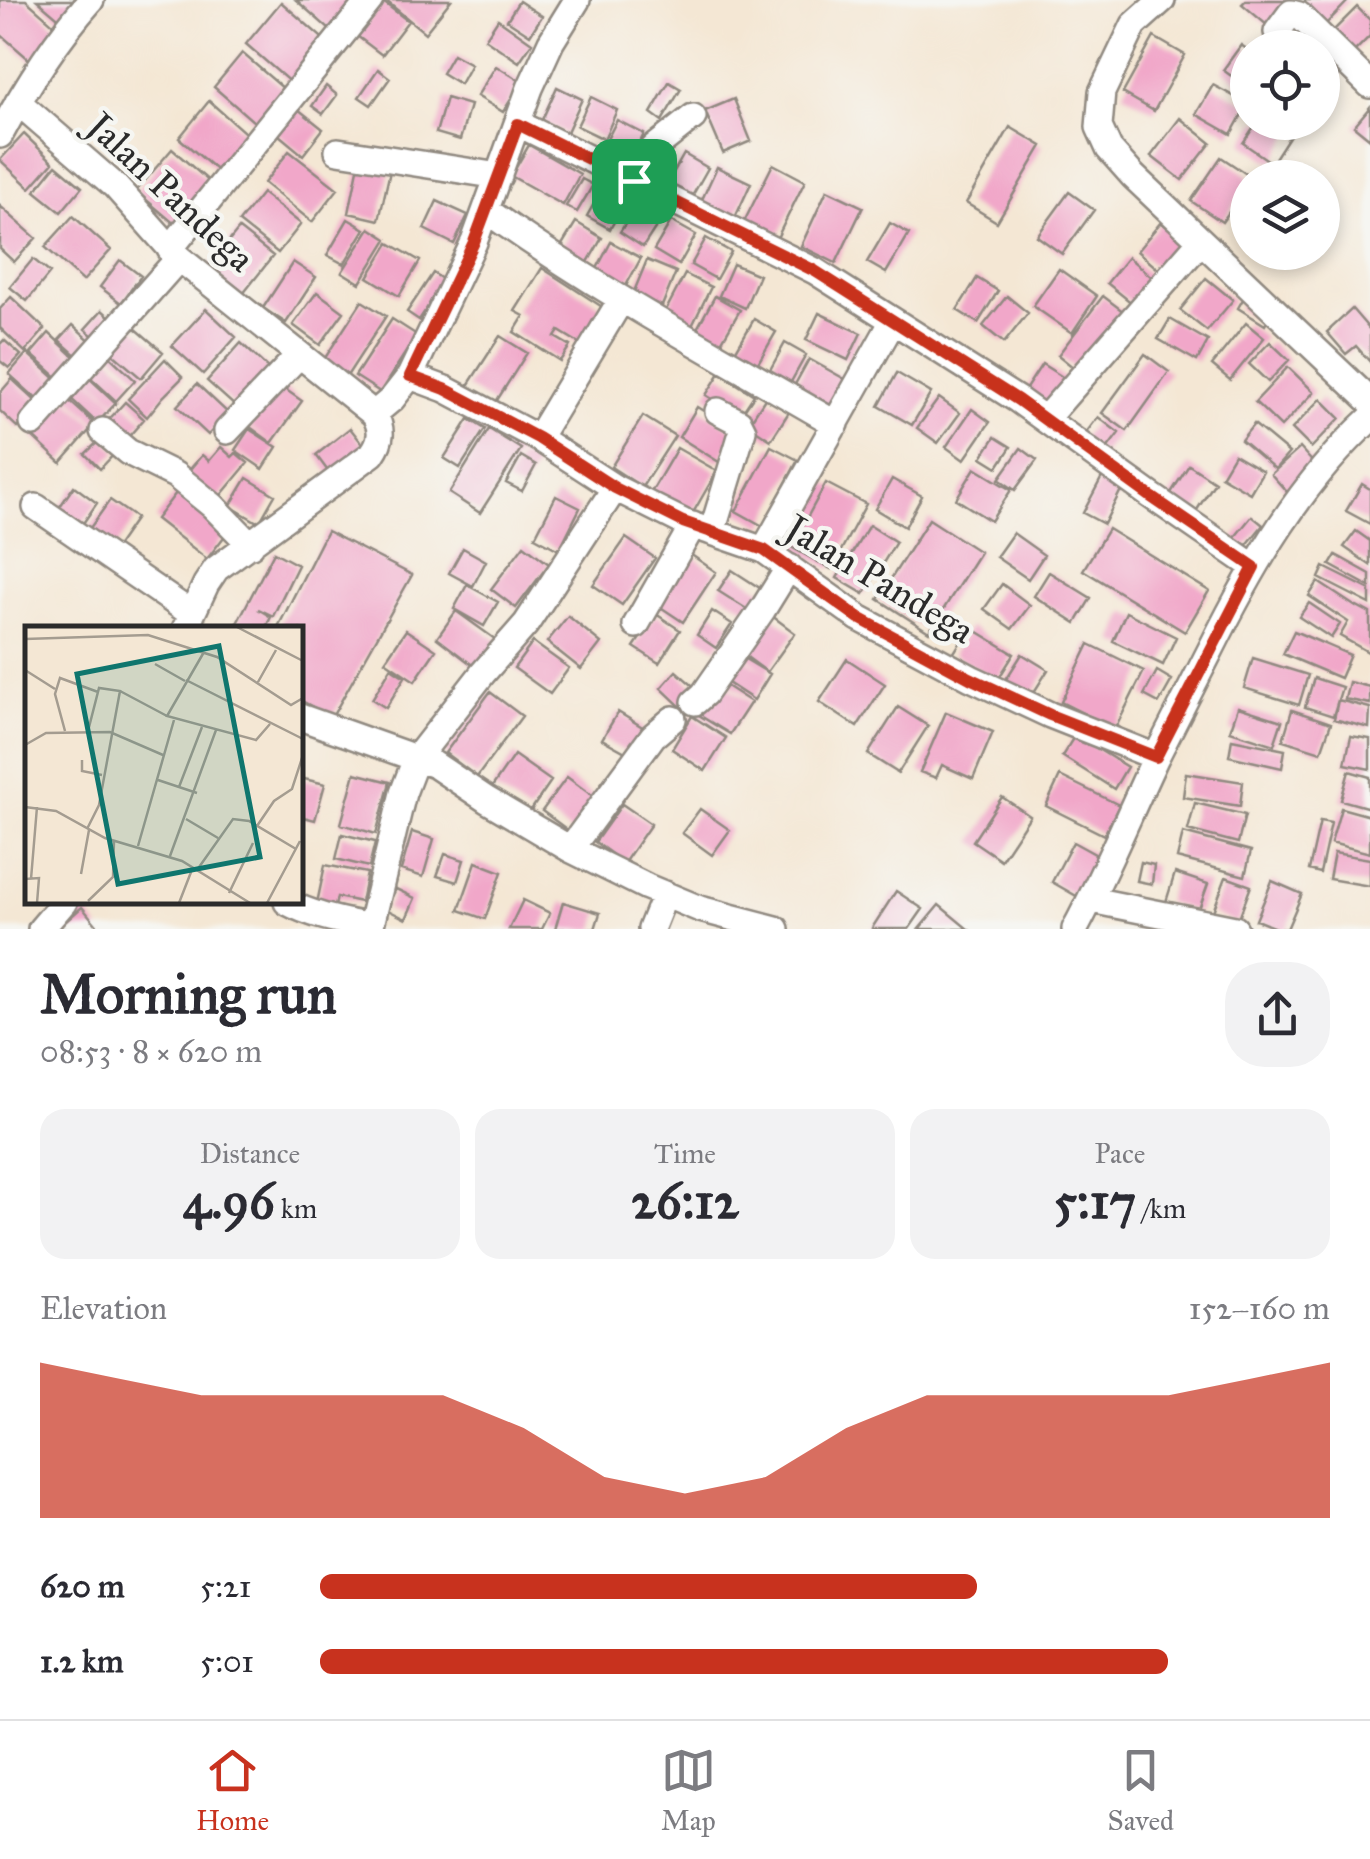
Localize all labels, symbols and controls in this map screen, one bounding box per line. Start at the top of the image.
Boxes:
map controls [1230,30,1340,270]
button: locate [1230,30,1340,140]
street label: Jalan Pandega [74,100,265,282]
pin [592,139,677,224]
icon: arrive [607,154,662,209]
button: layers [1230,160,1340,270]
street label: Jalan Pandega [773,503,983,655]
inset map [25,626,302,904]
text: Morning run [40,961,337,1028]
button: share [1225,962,1330,1067]
text: 08:53 · 8 × 620 m [40,1032,262,1071]
text: Distance [200,1136,300,1171]
text: Time [654,1136,716,1171]
text: Pace [1095,1136,1145,1171]
text: 4.96 [183,1171,275,1232]
text: 26:12 [631,1171,739,1232]
text: 5:17 [1054,1171,1136,1232]
text: km [275,1191,317,1226]
text: /km [1136,1191,1186,1226]
text: Elevation [40,1289,167,1328]
text: 152–160 m [1189,1289,1330,1328]
text: 620 m [40,1567,125,1606]
text: 5:21 [200,1567,251,1606]
text: 1.2 km [40,1642,124,1681]
text: 5:01 [200,1642,254,1681]
tab: Home [196,1743,269,1838]
tab: Map [661,1743,716,1838]
tab: Saved [1108,1743,1174,1838]

